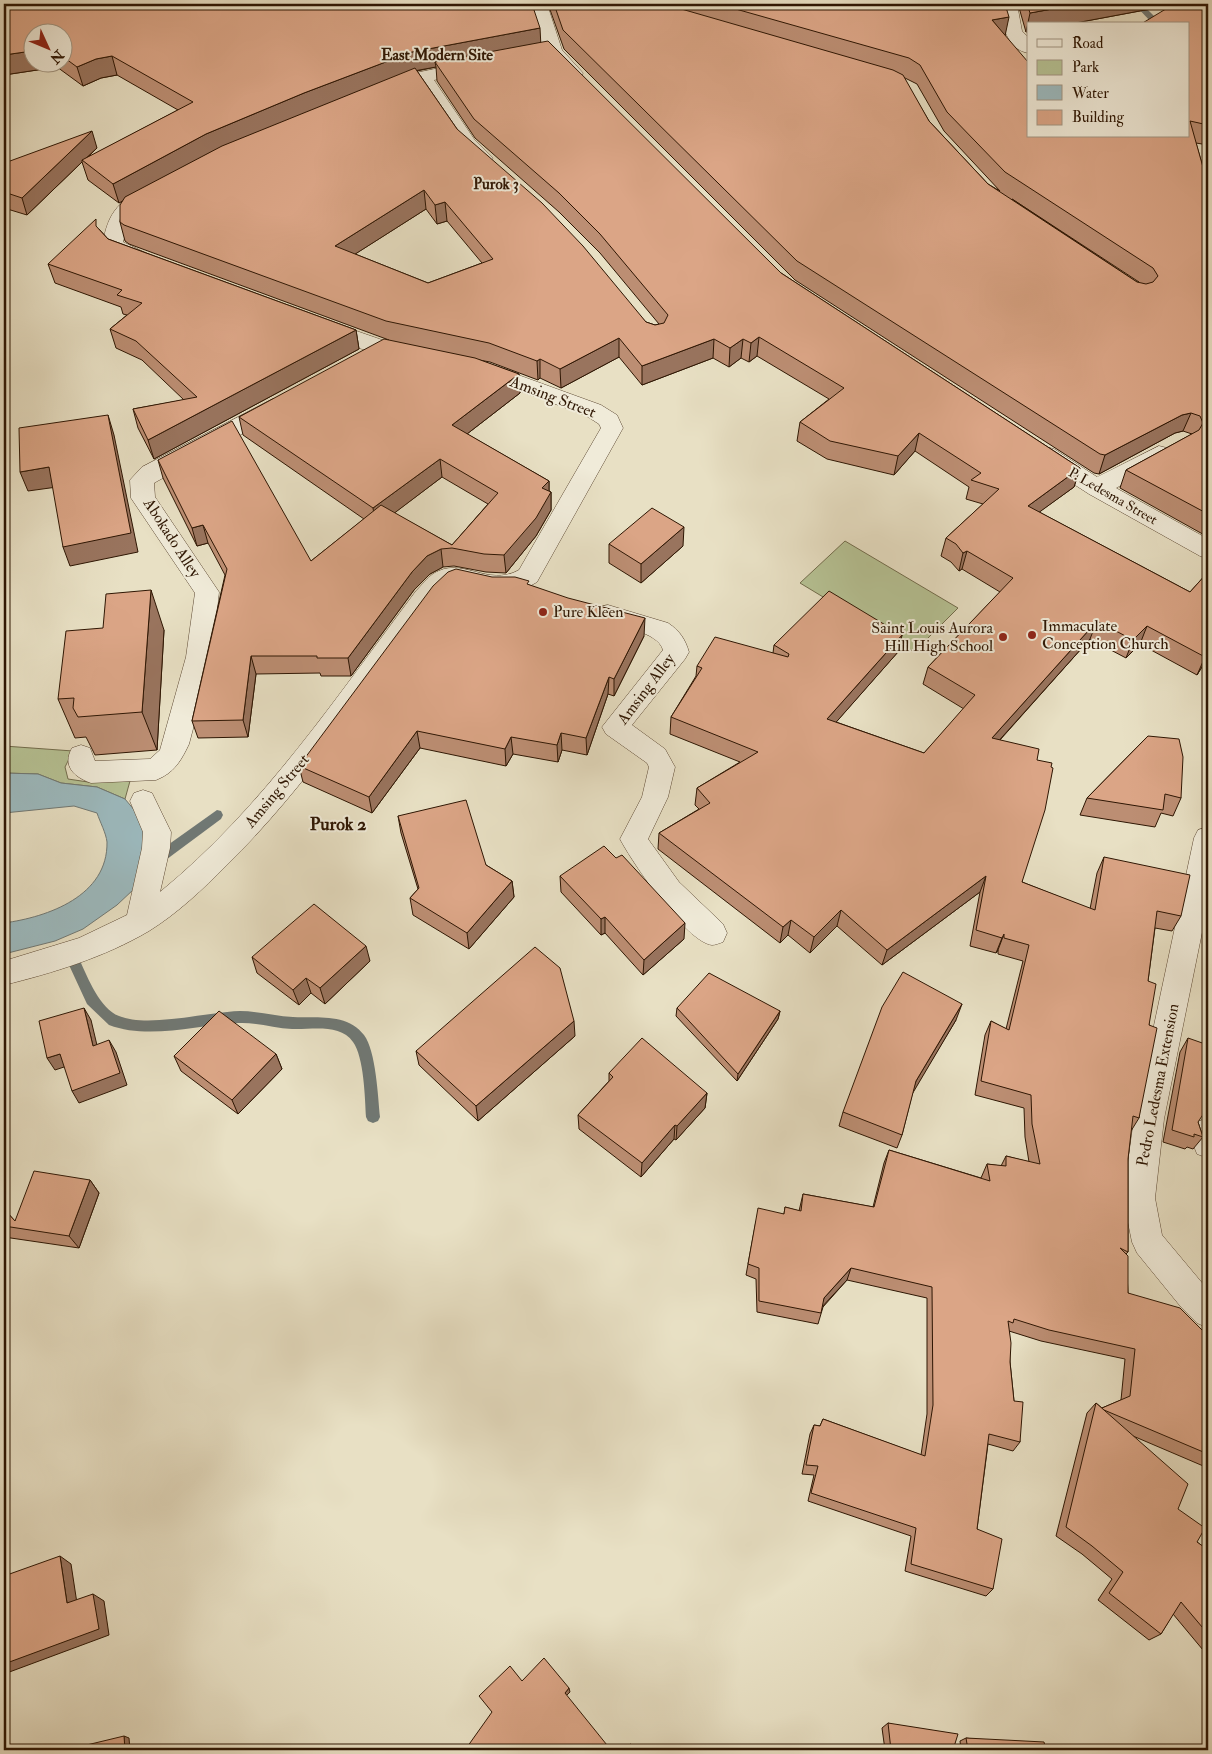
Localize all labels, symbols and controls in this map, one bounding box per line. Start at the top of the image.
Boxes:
north arrow [22,22,72,72]
legend [1027,22,1190,138]
text: Road [1072,34,1104,53]
district label: East Modern Site [381,45,493,65]
text: N [46,46,68,67]
text: Park [1072,58,1099,77]
text: Water [1071,84,1109,103]
text: Building [1072,108,1124,127]
district label: Purok 3 [473,175,519,194]
street label: Amsing Street [506,371,599,423]
street label: P. Ledesma Street [1065,464,1161,529]
street label: Abokado Alley [138,494,206,582]
place label: Pure Kleen [553,602,623,622]
marker: Pure Kleen [537,606,549,618]
place label: Immaculate Conception Church [1042,616,1169,655]
place label: Saint Louis Aurora Hill High School [871,618,993,656]
marker: Immaculate Conception Church [1026,629,1038,641]
marker: Saint Louis Aurora Hill High School [997,631,1009,643]
street label: Amsing Alley [612,649,680,729]
street label: Amsing Street [240,750,314,833]
district label: Purok 2 [310,813,366,836]
street label: Pedro Ledesma Extension [1132,1002,1184,1168]

